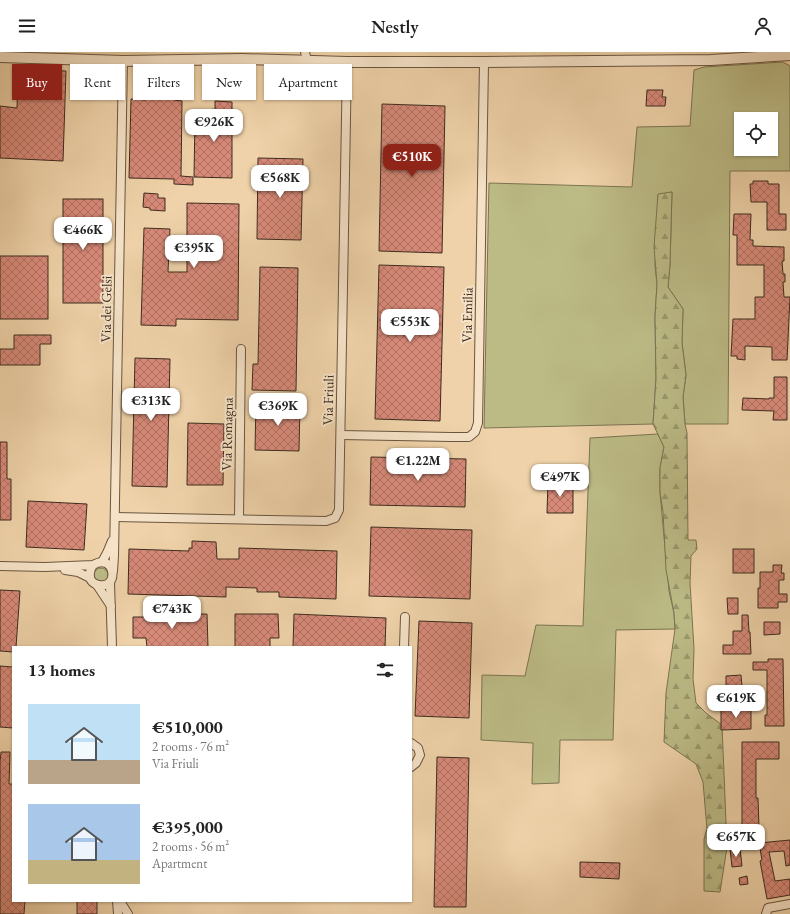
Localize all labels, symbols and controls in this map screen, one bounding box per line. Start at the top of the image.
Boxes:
icon: menu [16,15,38,37]
text: Nestly [371,15,419,38]
icon: person [752,15,774,37]
chip: Buy [12,64,62,100]
chip: Rent [70,64,125,100]
chip: Filters [133,64,194,100]
chip: New [202,64,256,100]
chip: Apartment [264,64,352,100]
pin: €926K [186,109,242,143]
map controls [734,112,778,156]
button: locate [734,112,778,156]
text: €926K [194,113,234,130]
pin: €510K [384,144,440,178]
text: €510K [392,148,432,165]
pin: €568K [252,165,308,199]
text: €568K [260,169,300,186]
pin: €466K [55,217,111,251]
text: €466K [63,221,103,238]
pin: €395K [166,235,222,269]
text: €395K [174,239,214,256]
street label: Via dei Gelsi [96,275,116,343]
street label: Via Emilia [458,287,476,343]
pin: €553K [382,309,438,343]
text: €553K [390,313,430,330]
street label: Via Friuli [319,374,337,425]
pin: €313K [123,388,179,422]
text: €313K [131,392,171,409]
pin: €369K [250,393,306,427]
street label: Via Romagna [217,397,237,471]
text: €369K [258,397,298,414]
pin: €1.22M [385,448,451,482]
text: €1.22M [395,452,441,469]
pin: €497K [532,464,588,498]
text: €497K [540,468,580,485]
pin: €743K [144,596,200,630]
text: €743K [152,600,192,617]
text: 13 homes [28,659,95,681]
icon: filters [374,659,396,681]
pin: €619K [708,685,764,719]
text: €619K [716,689,756,706]
text: €510,000 [152,716,223,738]
icon: home [60,720,108,768]
text: 2 rooms · 76 m² [152,738,229,755]
text: Via Friuli [152,755,199,772]
text: €395,000 [152,816,223,838]
icon: home [60,820,108,868]
pin: €657K [708,824,764,858]
text: €657K [716,828,756,845]
text: 2 rooms · 56 m² [152,838,229,855]
text: Apartment [152,855,207,872]

